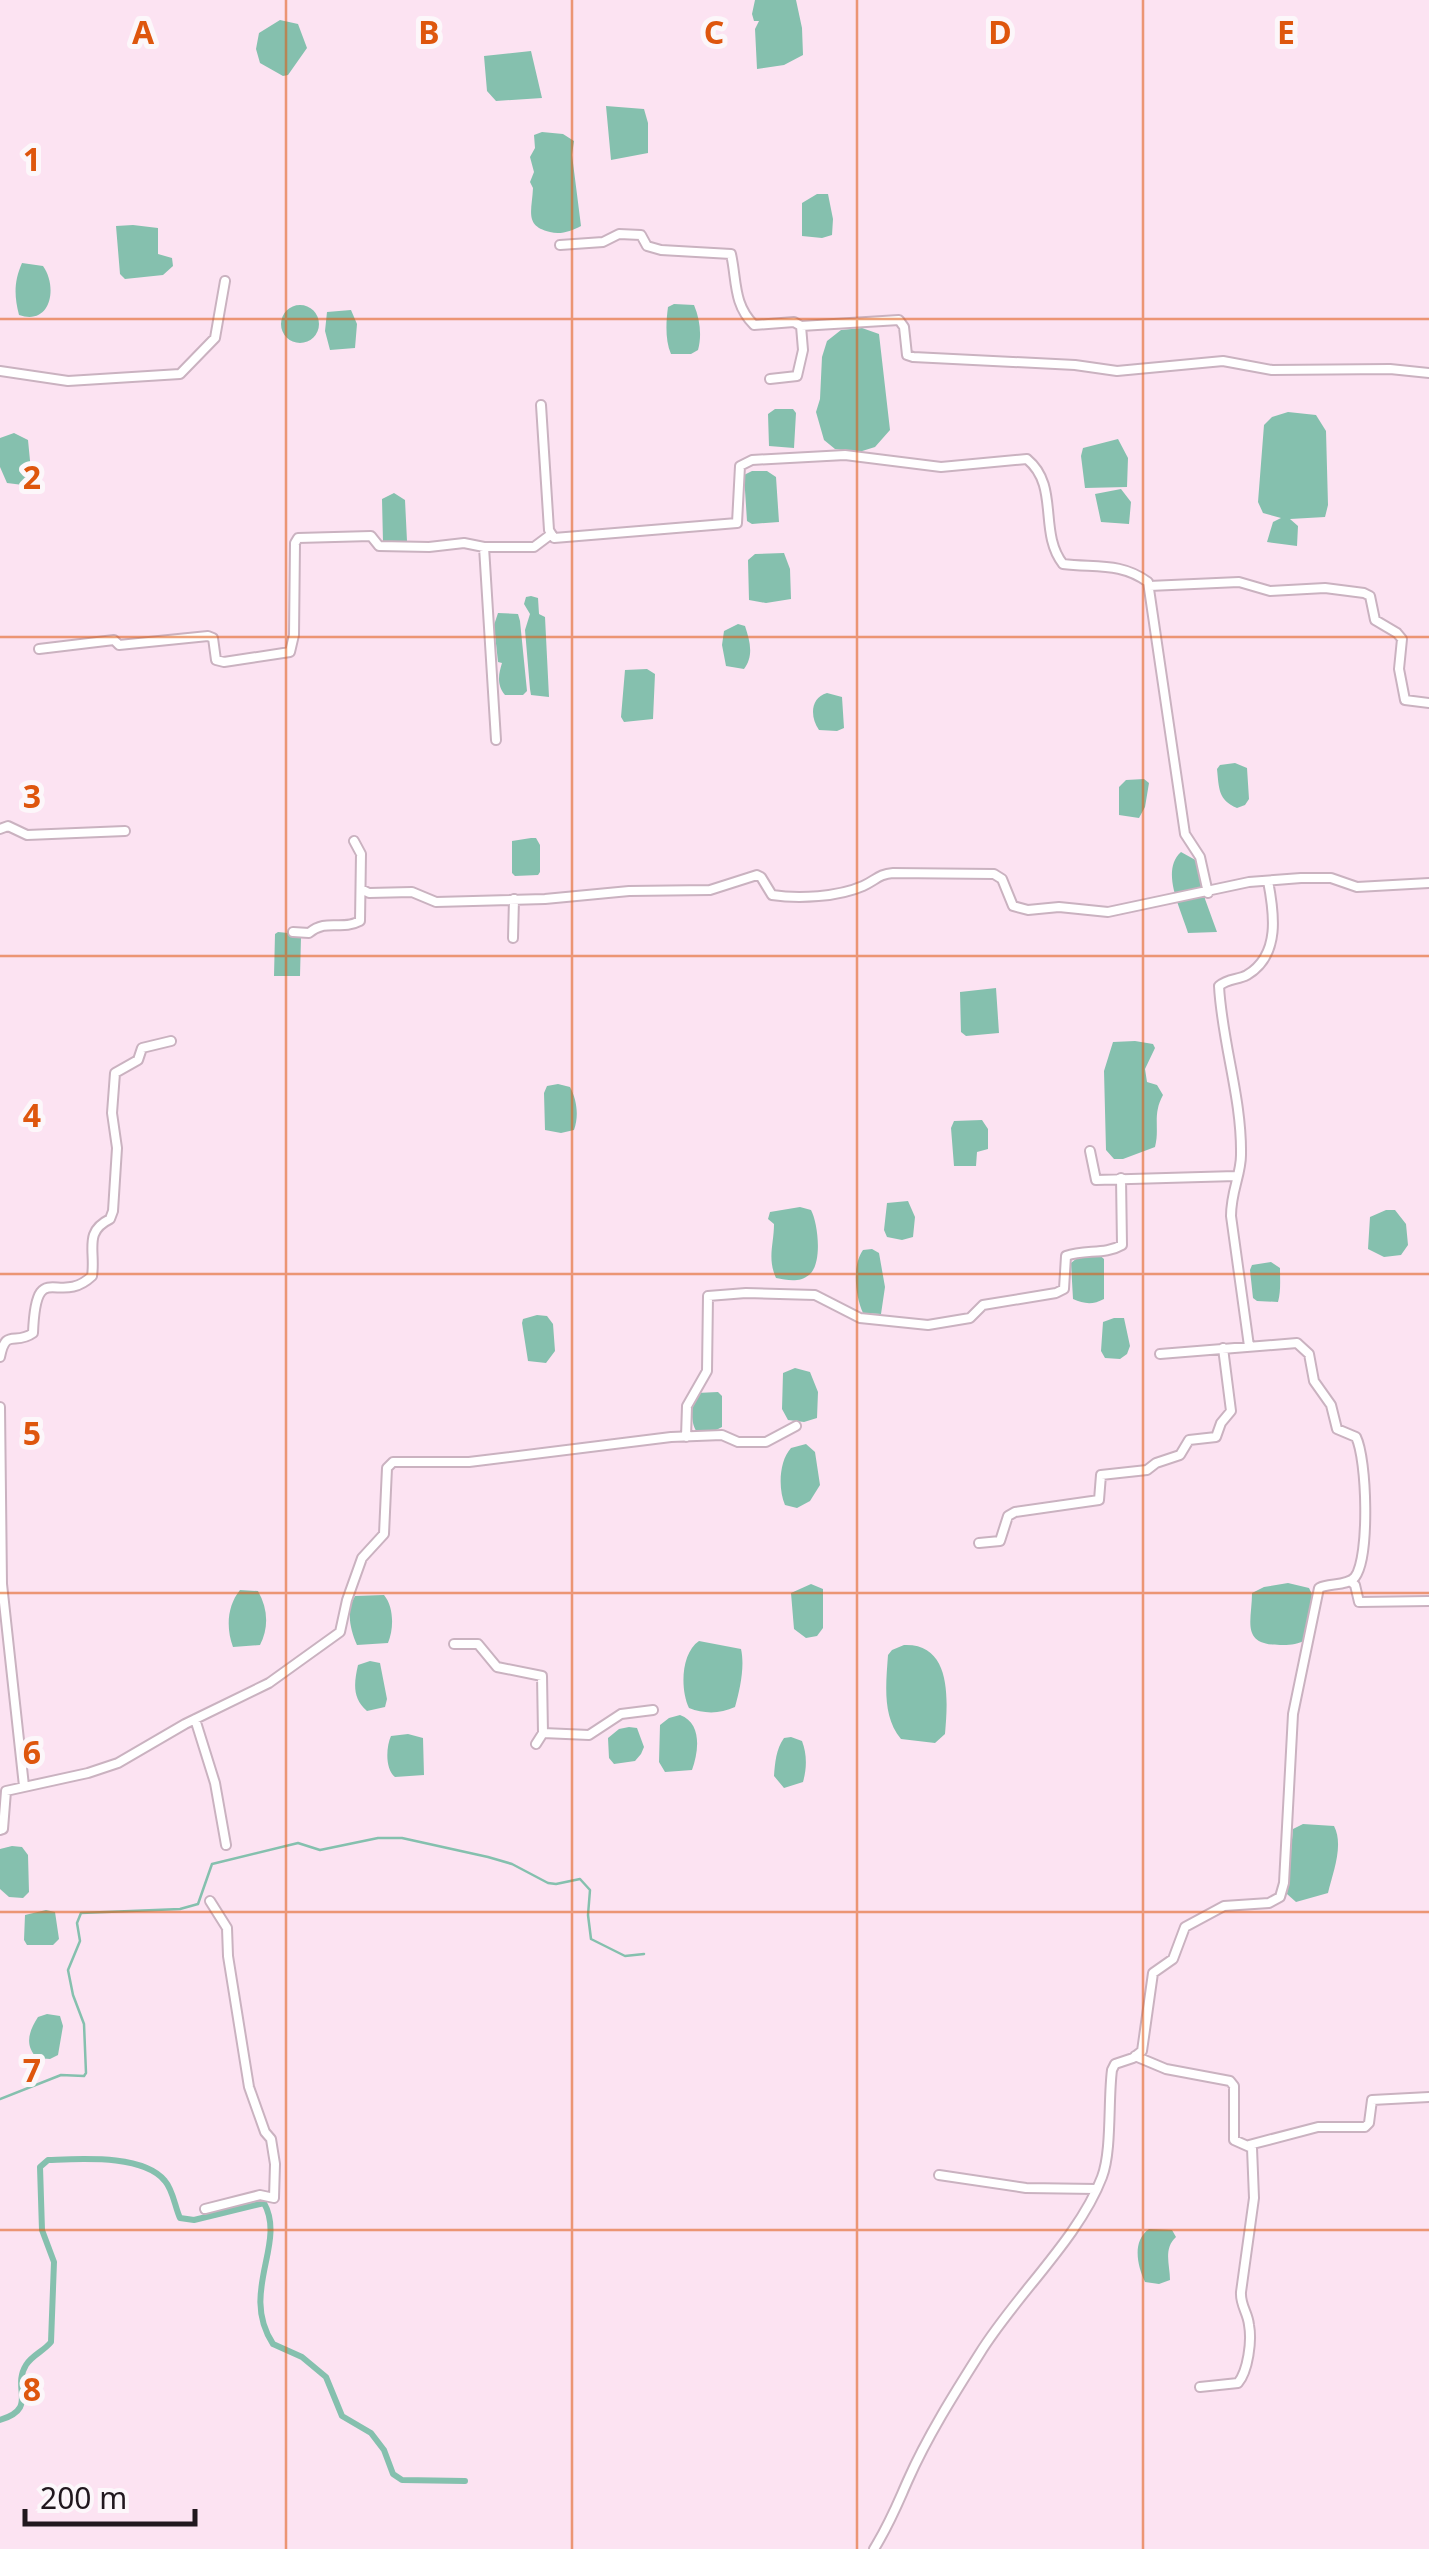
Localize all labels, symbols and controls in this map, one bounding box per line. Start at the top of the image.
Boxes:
text: A [132,10,155,53]
text: B [418,10,440,53]
text: C [704,10,724,53]
text: D [988,10,1012,53]
text: E [1277,10,1295,53]
text: 1 [23,137,41,180]
text: 2 [23,455,41,498]
text: 3 [23,774,41,817]
text: 4 [23,1093,41,1136]
text: 5 [23,1411,41,1454]
text: 6 [23,1730,41,1773]
text: 7 [23,2048,41,2091]
text: 8 [23,2367,41,2410]
scale bar [25,2464,195,2526]
text: 200 m [40,2477,127,2518]

